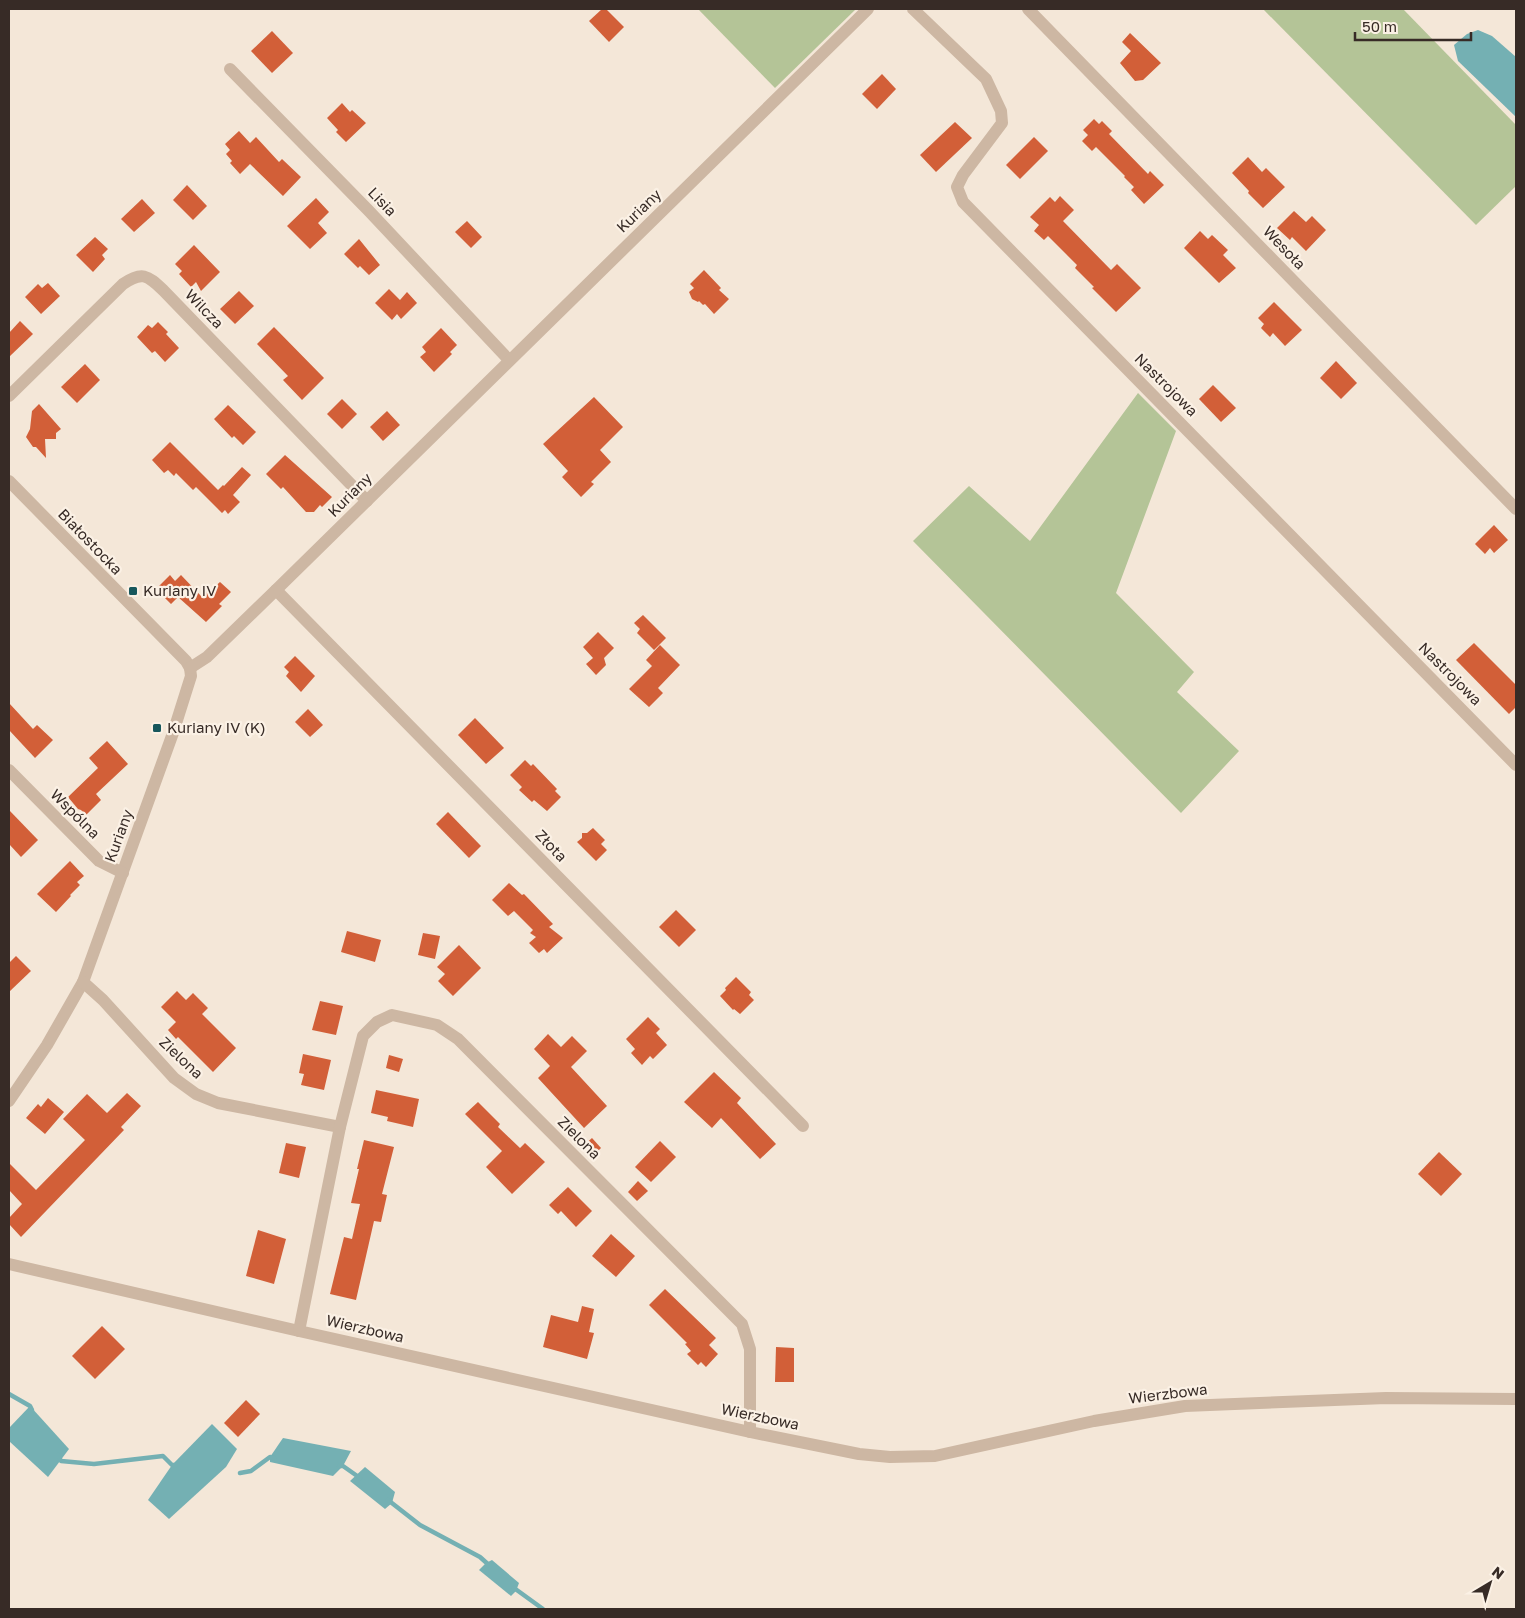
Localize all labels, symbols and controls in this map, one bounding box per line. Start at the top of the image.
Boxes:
scale bar [1355,10,1471,42]
text: 50 m [1362,17,1397,35]
street label: Lisia [365,183,401,219]
street label: Kuriany [612,184,665,236]
street label: Wesoła [1260,222,1310,273]
street label: Wilcza [182,285,228,332]
street label: Nastrojowa [1131,349,1202,420]
street label: Kuriany [324,468,375,520]
street label: Białostocka [55,505,127,578]
place label: Kuriany IV [143,581,216,599]
marker: Kuriany IV [127,585,139,597]
street label: Nastrojowa [1415,638,1486,709]
place label: Kuriany IV (K) [167,718,266,736]
marker: Kuriany IV (K) [151,722,163,734]
street label: Wspólna [47,785,104,842]
street label: Kuriany [100,806,136,864]
street label: Złota [532,826,571,865]
street label: Zielona [156,1033,207,1082]
street label: Zielona [555,1112,605,1162]
street label: Wierzbowa [325,1310,406,1346]
street label: Wierzbowa [1127,1379,1208,1407]
street label: Wierzbowa [720,1399,801,1433]
north arrow [1465,1558,1515,1608]
text: N [1489,1562,1508,1582]

